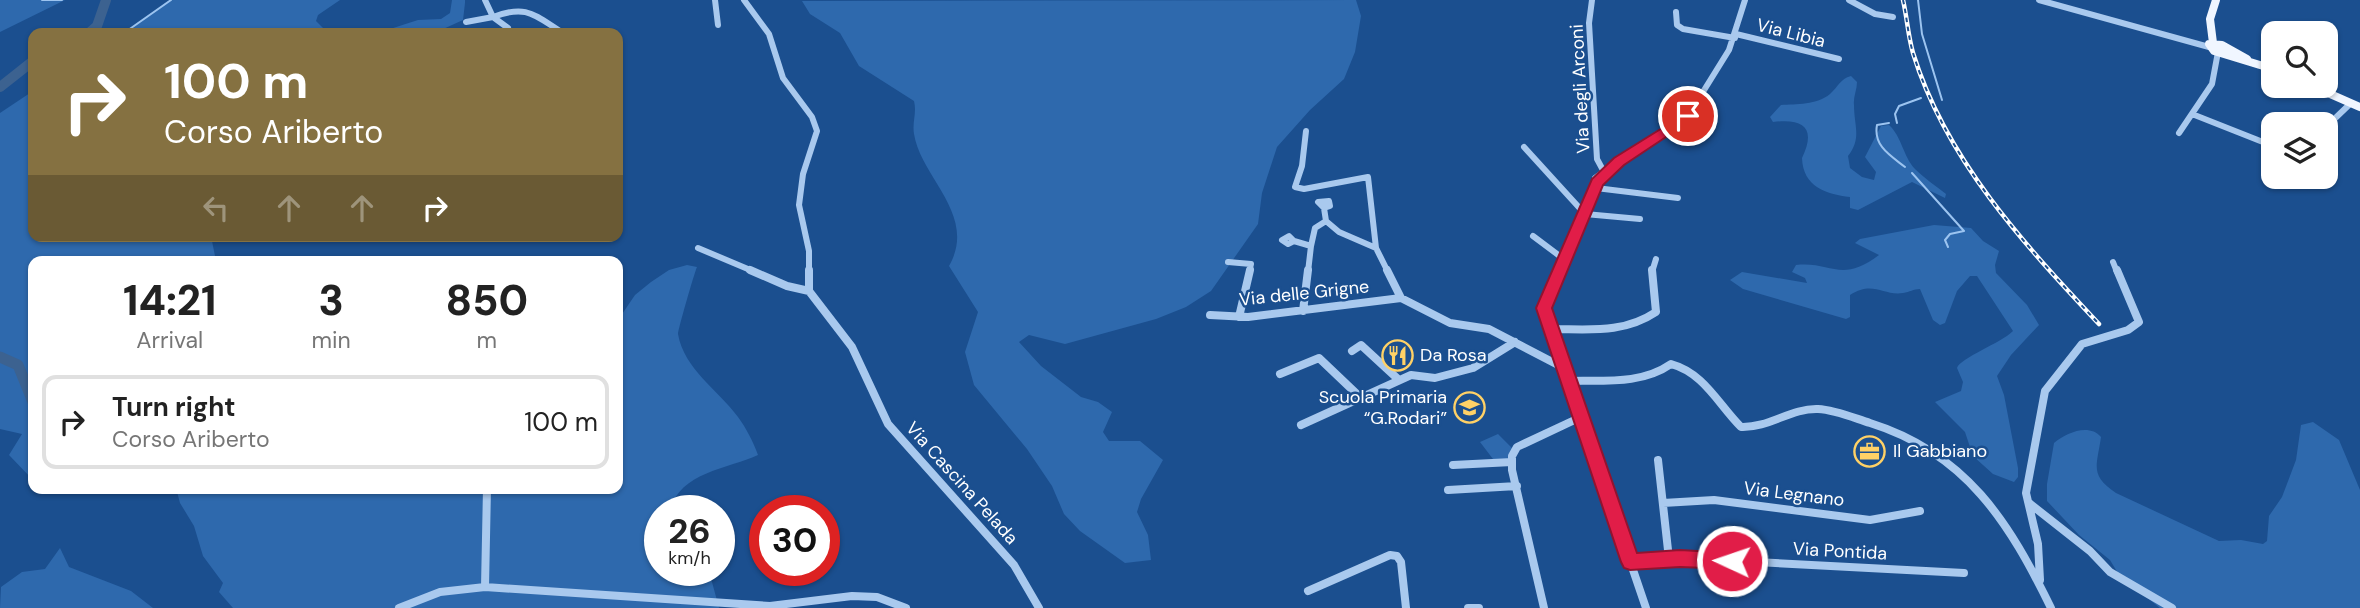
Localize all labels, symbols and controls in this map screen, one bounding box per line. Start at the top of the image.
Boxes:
street label: Via Libia [1754,13,1828,53]
map controls [2261,21,2338,189]
button: search [2261,21,2338,98]
street label: Via degli Arconi [1565,24,1595,154]
text: 100 m [164,49,308,113]
icon: right [49,56,140,147]
pin [1658,86,1718,146]
icon: arrive [1669,97,1707,135]
text: Corso Ariberto [164,111,383,153]
button: layers [2261,112,2338,189]
icon: left [197,189,235,227]
icon: ahead [270,189,308,227]
icon: ahead [343,189,381,227]
icon: right [416,189,454,227]
text: 14:21 [123,273,217,328]
text: 3 [318,273,344,328]
text: 850 [446,273,528,328]
street label: Via delle Grigne [1238,274,1370,312]
text: Arrival [136,325,203,355]
text: min [311,325,351,355]
text: m [477,325,497,355]
restaurant icon: Da Rosa [1380,338,1414,372]
place label: Da Rosa [1420,343,1487,367]
place label: Scuola Primaria “G.Rodari” [1319,385,1447,430]
text: Turn right [112,390,236,424]
school or university icon: Scuola Primaria “G.Rodari” [1453,390,1487,424]
icon: right [53,403,91,441]
text: 100 m [524,405,598,439]
street label: Via Cascina Pelada [900,417,1024,549]
text: Corso Ariberto [112,424,270,454]
office icon: Il Gabbiano [1853,434,1887,468]
place label: Il Gabbiano [1893,439,1987,463]
street label: Via Legnano [1742,476,1846,512]
speed limit sign: 30 [749,495,840,586]
text: 26 [668,508,711,554]
position arrow [1695,524,1769,598]
street label: Via Pontida [1792,537,1888,565]
text: km/h [668,546,711,570]

